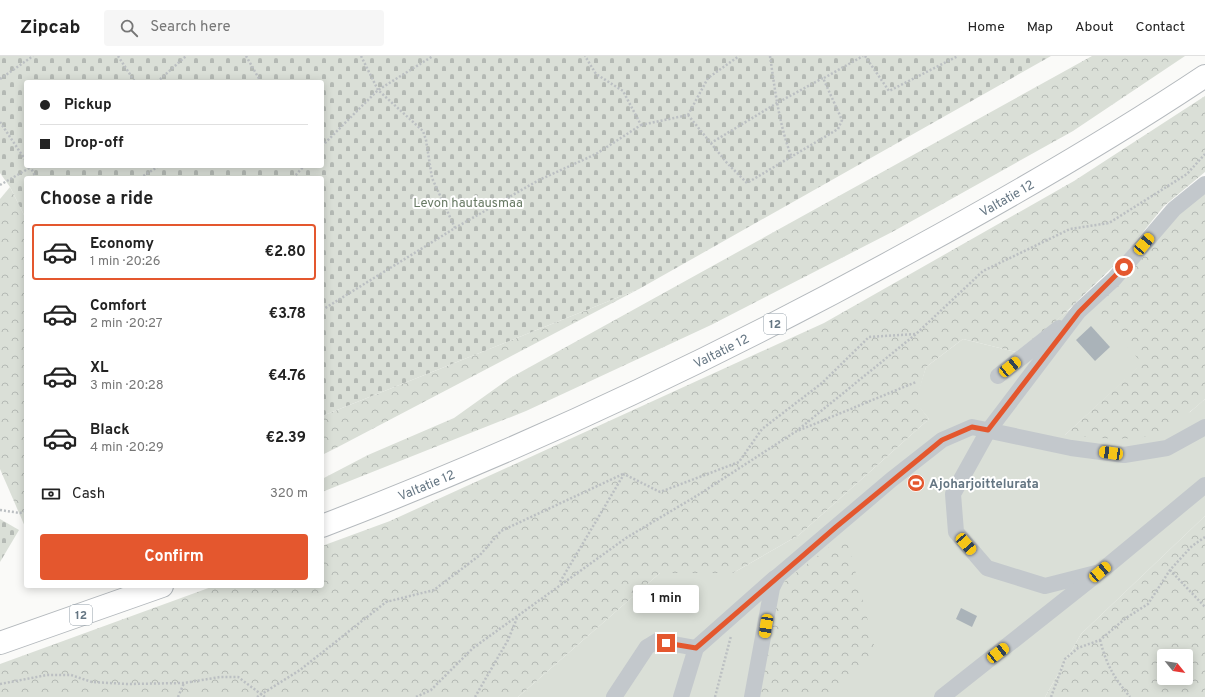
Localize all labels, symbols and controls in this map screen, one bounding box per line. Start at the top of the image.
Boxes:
search box [104,10,384,46]
text: Zipcab [20,16,80,40]
icon: search [118,17,140,39]
text: Search here [150,18,231,37]
text: Home [968,19,1005,36]
text: Map [1027,19,1053,36]
text: About [1075,19,1114,36]
text: Contact [1136,19,1185,36]
text: Pickup [64,96,112,115]
text: Drop-off [64,134,124,153]
street label: Valtatie 12 [977,177,1038,221]
text: Choose a ride [40,188,153,211]
park label: Levon hautausmaa [413,196,523,212]
car [1132,231,1156,257]
icon: car [42,234,78,270]
text: Economy [90,235,154,254]
text: €2.80 [265,243,306,262]
text: 1 min · 20:26 [90,254,161,270]
route start [1115,258,1133,276]
icon: car [42,296,78,332]
text: Comfort [90,297,147,316]
text: €3.78 [268,305,306,324]
road number: 12 [764,314,786,334]
text: 2 min · 20:27 [90,316,163,332]
street label: Valtatie 12 [691,332,752,373]
car [997,355,1023,379]
icon: car [42,358,78,394]
text: XL [90,359,108,378]
text: €4.76 [268,367,306,386]
text: 3 min · 20:28 [90,378,164,394]
icon: car [42,420,78,456]
text: Black [90,421,130,440]
text: €2.39 [265,429,306,448]
text: 4 min · 20:29 [90,440,164,456]
car [1098,445,1124,461]
street label: Valtatie 12 [396,468,458,505]
sports icon: Ajoharjoittelurata [906,473,926,493]
place label: Ajoharjoittelurata [929,477,1039,493]
icon: cash [40,483,62,505]
text: Cash [72,485,105,504]
text: 320 m [270,486,308,502]
car [954,531,978,557]
button: Confirm [40,534,308,580]
car [1087,560,1113,584]
callout: 1 min [633,585,699,613]
text: 1 min [650,591,682,607]
road number: 12 [70,605,92,625]
car [758,613,774,639]
route end [657,634,675,652]
car [985,641,1011,665]
north arrow [1157,649,1193,685]
map controls [1157,649,1193,685]

